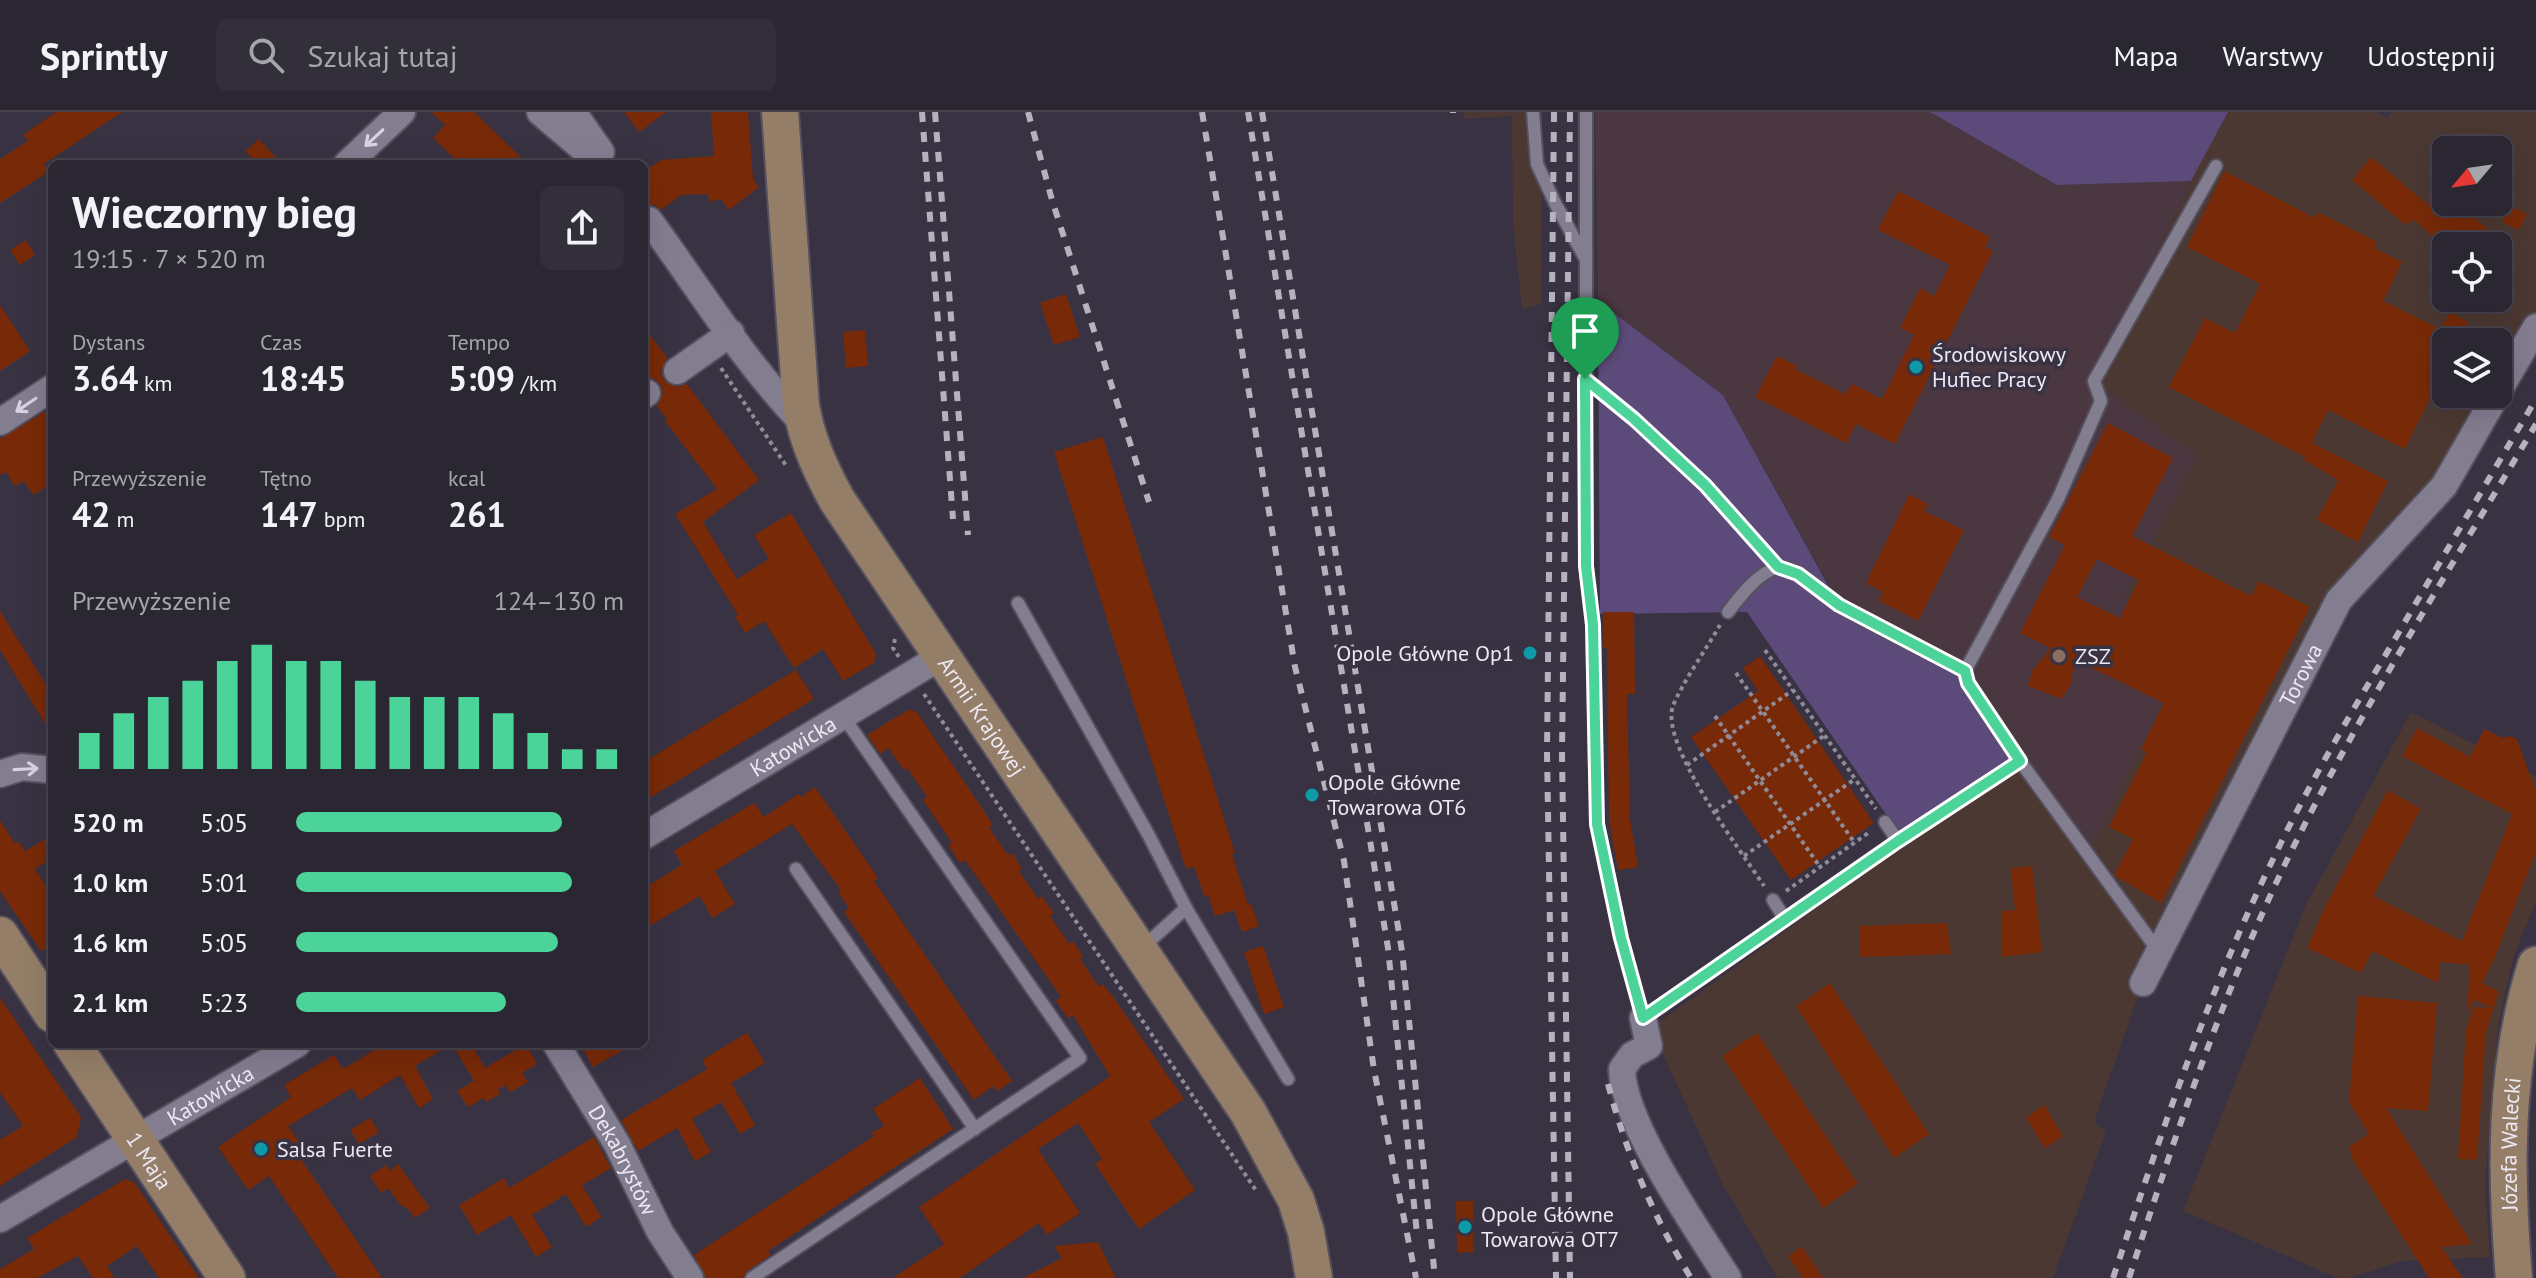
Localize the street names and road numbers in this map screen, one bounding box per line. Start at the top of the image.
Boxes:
street label: Torowa [2273,639,2328,711]
street label: Armii Krajowej [932,651,1032,781]
street label: Katowicka [745,709,841,783]
street label: Katowicka [162,1059,259,1132]
street label: Józefa Walecki [2495,1076,2527,1213]
street label: Dekabrystów [582,1099,664,1220]
street label: 1 Maja [120,1127,178,1195]

